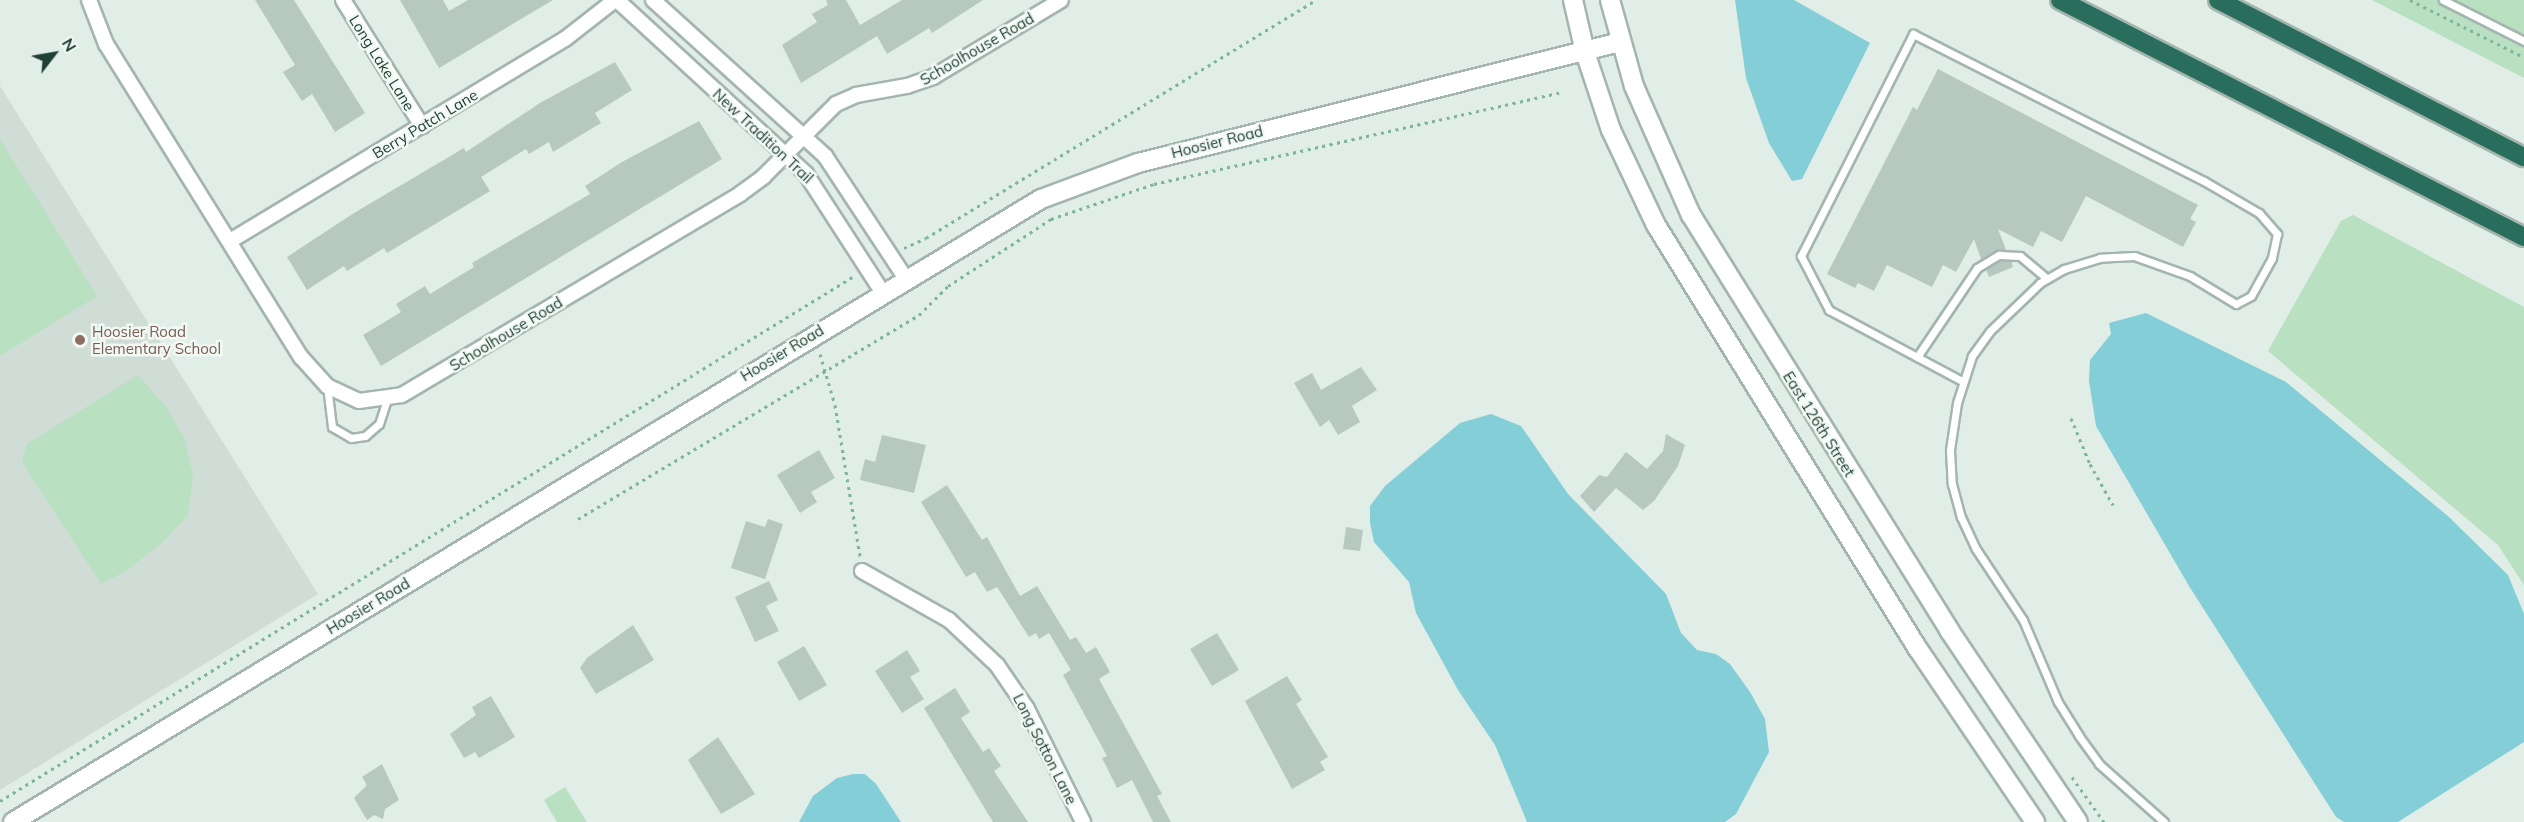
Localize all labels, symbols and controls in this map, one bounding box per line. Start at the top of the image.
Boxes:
street label: Schoolhouse Road [917,9,1037,89]
street label: Long Lake Lane [345,12,419,114]
north arrow [24,24,84,84]
text: N [58,34,81,55]
street label: New Tradition Trail [709,85,817,187]
street label: Berry Patch Lane [369,86,481,162]
street label: Hoosier Road [1169,122,1265,162]
street label: Schoolhouse Road [446,293,566,375]
street label: Hoosier Road [737,321,827,385]
place label: Hoosier Road Elementary School [92,322,221,357]
marker: Hoosier Road Elementary School [73,333,87,347]
street label: East 126th Street [1779,368,1859,480]
street label: Hoosier Road [323,574,413,638]
street label: Long Sotton Lane [1009,691,1081,807]

